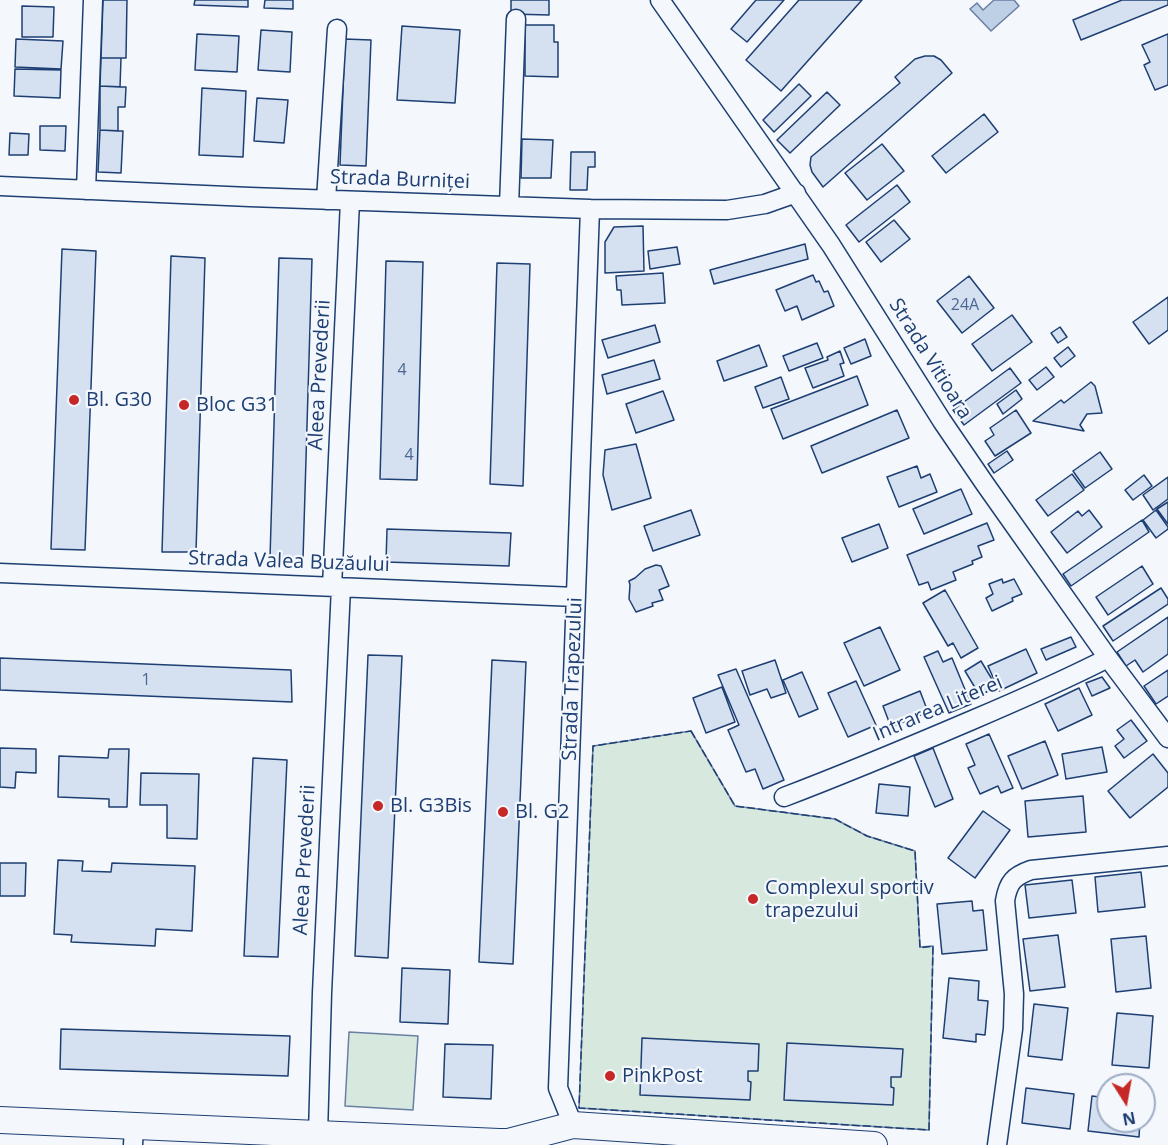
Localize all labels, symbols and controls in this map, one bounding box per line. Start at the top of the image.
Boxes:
street label: Strada Burniței [330,166,470,194]
street label: Strada Vitioara [883,294,977,424]
house number: 24A [951,295,979,315]
street label: Aleea Prevederii [304,299,336,451]
house number: 4 [397,360,407,380]
place label: Bl. G30 [86,388,152,412]
marker: Bl. G30 [67,393,81,407]
place label: Bloc G31 [196,393,278,417]
marker: Bloc G31 [177,398,191,412]
house number: 4 [404,445,414,465]
street label: Strada Valea Buzăului [188,546,390,578]
street label: Strada Trapezului [558,597,588,761]
house number: 1 [141,670,151,690]
street label: Intrarea Literei [870,671,1006,747]
street label: Aleea Prevederii [289,784,321,936]
place label: Bl. G3Bis [390,794,472,818]
marker: Bl. G3Bis [371,799,385,813]
place label: Bl. G2 [515,800,569,824]
marker: Bl. G2 [496,805,510,819]
place label: Complexul sportiv trapezului [765,876,934,923]
marker: Complexul sportiv trapezului [746,892,760,906]
place label: PinkPost [622,1064,703,1088]
marker: PinkPost [603,1069,617,1083]
north arrow [1096,1073,1156,1133]
text: N [1121,1107,1138,1131]

